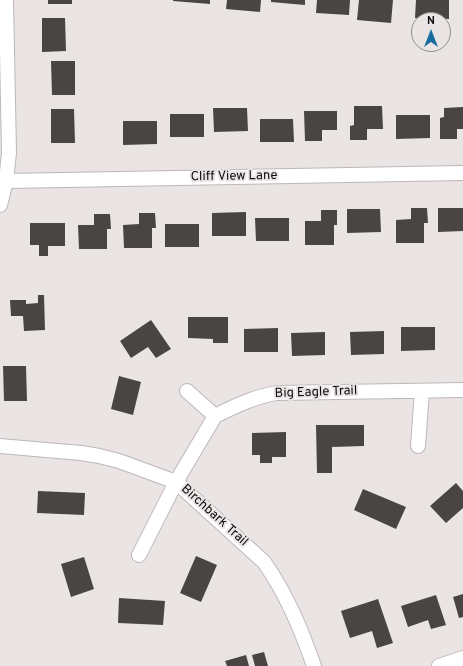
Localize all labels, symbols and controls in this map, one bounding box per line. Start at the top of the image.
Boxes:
north arrow [411,12,451,52]
text: N [427,14,435,28]
street label: Cliff View Lane [191,168,277,186]
street label: Big Eagle Trail [274,384,358,402]
street label: Birchbark Trail [177,482,251,550]

